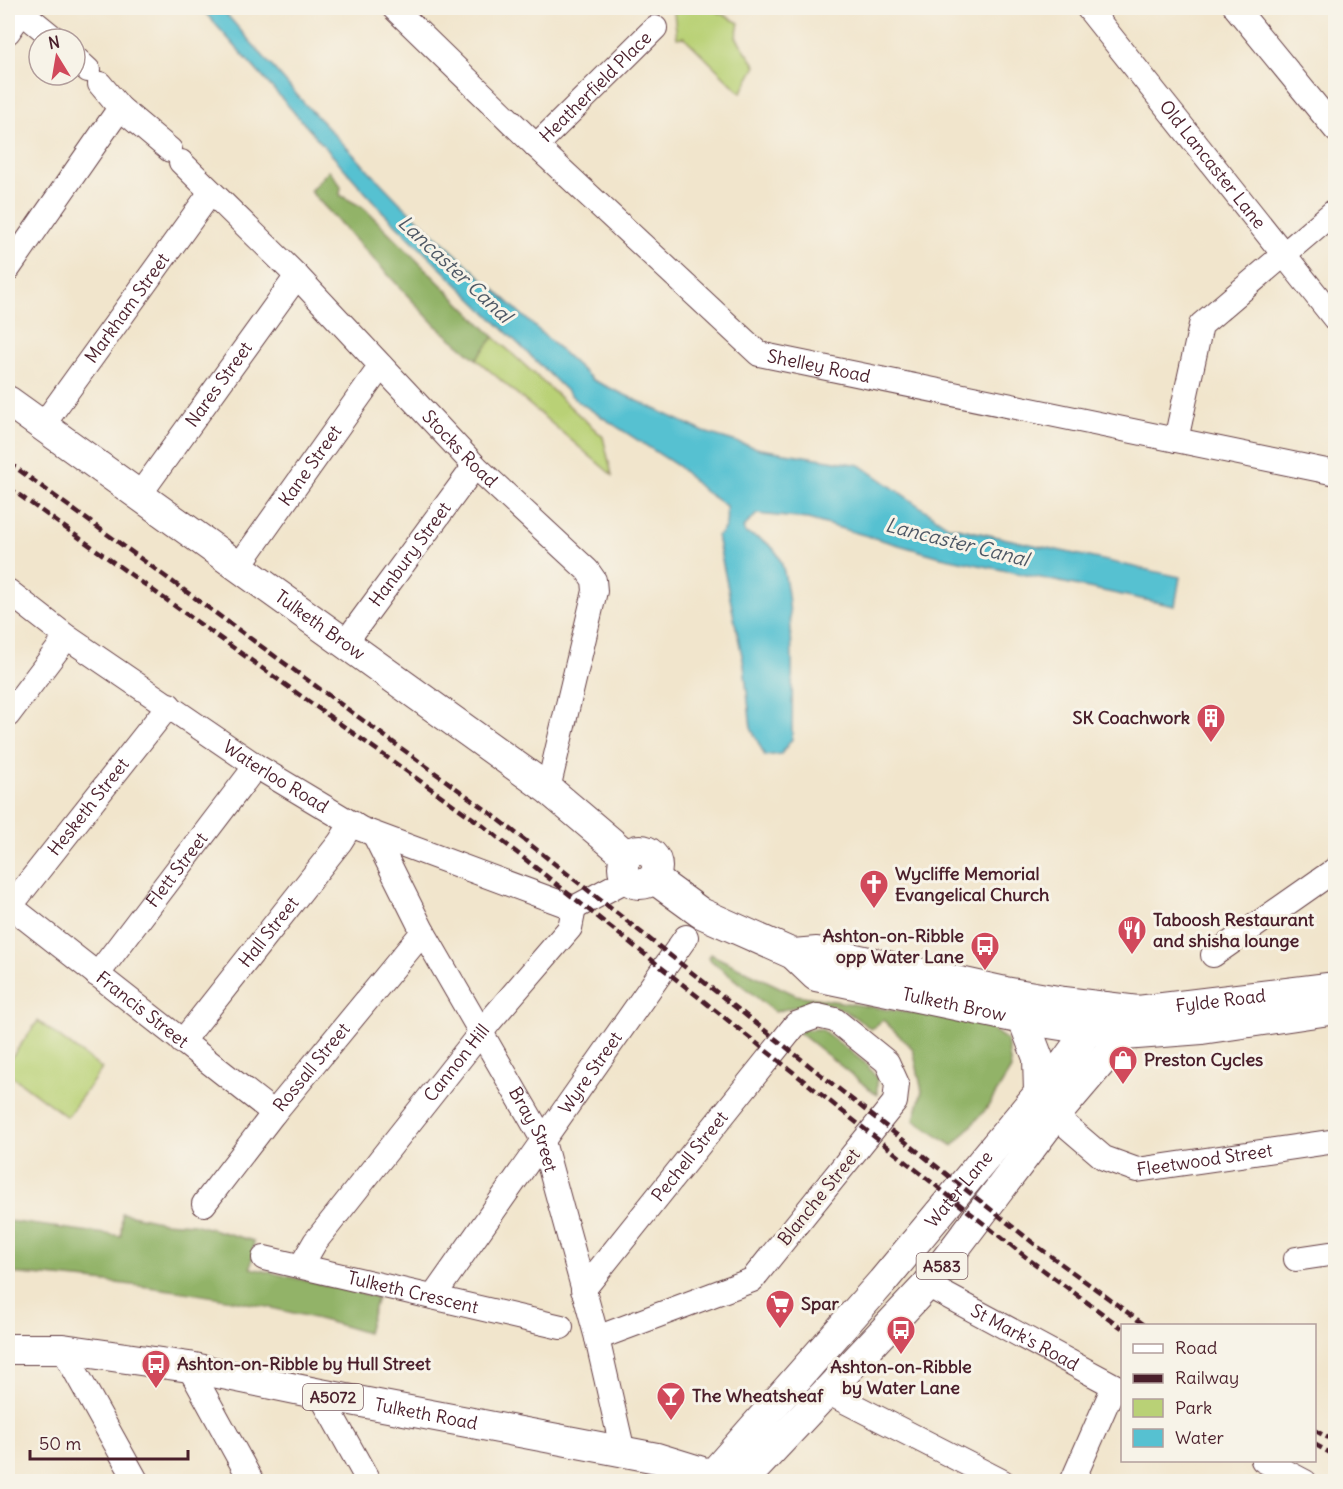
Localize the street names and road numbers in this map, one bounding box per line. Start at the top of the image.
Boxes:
street label: Heatherfield Place [534,26,656,147]
street label: Old Lancaster Lane [1155,95,1271,233]
street label: Markham Street [79,248,174,367]
street label: Nares Street [180,337,257,431]
street label: Shelley Road [765,344,873,388]
street label: Stocks Road [417,405,503,492]
street label: Kane Street [273,421,346,510]
street label: Hanbury Street [364,497,456,611]
street label: Tulketh Brow [271,585,370,665]
street label: Waterloo Road [219,735,333,818]
street label: Hesketh Street [42,753,134,860]
street label: Flett Street [141,827,212,912]
street label: Hall Street [233,892,303,972]
street label: Francis Street [92,966,193,1053]
street label: Tulketh Brow [900,982,1008,1026]
street label: Fylde Road [1174,984,1267,1017]
street label: Rossall Street [268,1018,355,1116]
street label: Cannon Hill [418,1019,494,1106]
street label: Wyre Street [553,1027,627,1118]
street label: Bray Street [504,1083,563,1174]
street label: Pechell Street [646,1106,733,1206]
street label: Fleetwood Street [1135,1138,1274,1181]
street label: Blanche Street [773,1144,865,1250]
street label: Water Lane [920,1146,997,1232]
road number: A583 [916,1253,968,1279]
street label: Tulketh Crescent [345,1266,481,1318]
street label: St Mark's Road [967,1299,1083,1376]
road number: A5072 [303,1384,363,1410]
street label: Tulketh Road [373,1393,480,1435]

